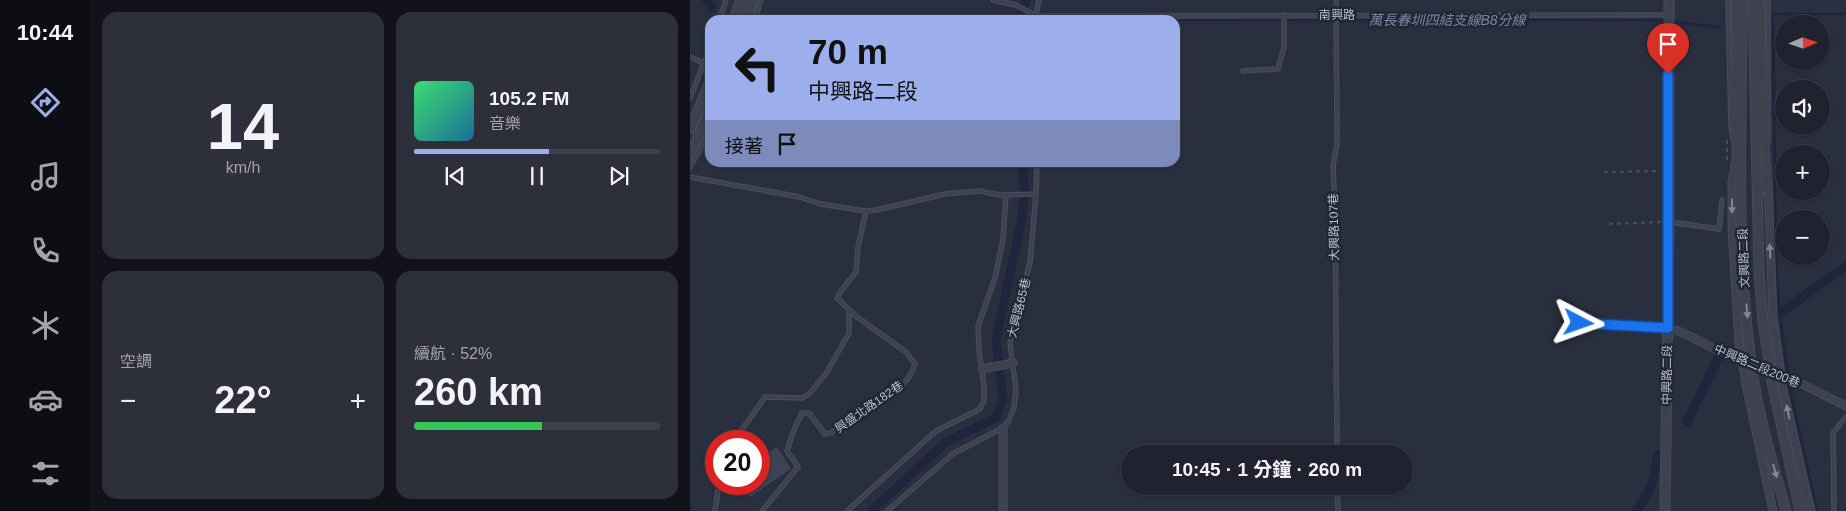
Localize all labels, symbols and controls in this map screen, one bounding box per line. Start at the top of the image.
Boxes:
street label: 南興路 [1319,8,1355,22]
water label: 萬長春圳四結支線B8分線 [1368,12,1528,28]
north arrow [1775,15,1830,70]
map controls [1775,15,1830,265]
text: 10:44 [17,20,73,45]
pin [1647,23,1689,74]
icon: arrive [1654,30,1682,58]
text: 70 m [808,32,888,71]
icon: left [725,35,790,100]
text: 中興路二段 [808,79,918,104]
button: sound [1775,80,1830,135]
icon: directions [28,85,63,120]
text: 105.2 FM [489,88,569,109]
text: 14 [207,90,279,163]
text: 音樂 [489,115,521,132]
icon: arrive [773,130,801,158]
text: 接著 [725,136,763,157]
button: + [1775,145,1830,200]
icon: music [28,159,63,194]
text: km/h [226,159,260,176]
icon: previous [441,162,469,190]
icon: pause [523,162,551,190]
icon: next [605,162,633,190]
street label: 大興路107巷 [1326,193,1342,261]
one-way arrow [1728,198,1736,214]
button: − [1775,210,1830,265]
street label: 文興路二段 [1736,228,1752,288]
icon: phone [28,233,63,268]
one-way arrow [1765,243,1773,259]
street label: 大興路65巷 [1005,277,1033,339]
position arrow [1552,296,1604,348]
one-way arrow [1743,303,1751,319]
icon: climate [28,308,63,343]
street label: 中興路二段200巷 [1712,342,1802,390]
text: 續航 · 52% [414,345,492,362]
street label: 中興路二段 [1659,345,1675,405]
text: 空調 [120,353,152,370]
text: 260 km [414,371,543,413]
street label: 興盛北路182巷 [832,378,906,436]
text: 22° [214,379,272,421]
icon: car [28,382,63,417]
text: − [120,385,136,416]
text: + [350,385,366,416]
one-way arrow [1784,405,1792,420]
speed limit sign: 20 [705,430,770,495]
icon: filters [28,456,63,491]
text: 10:45 · 1 分鐘 · 260 m [1172,459,1362,480]
one-way arrow [1771,463,1779,478]

